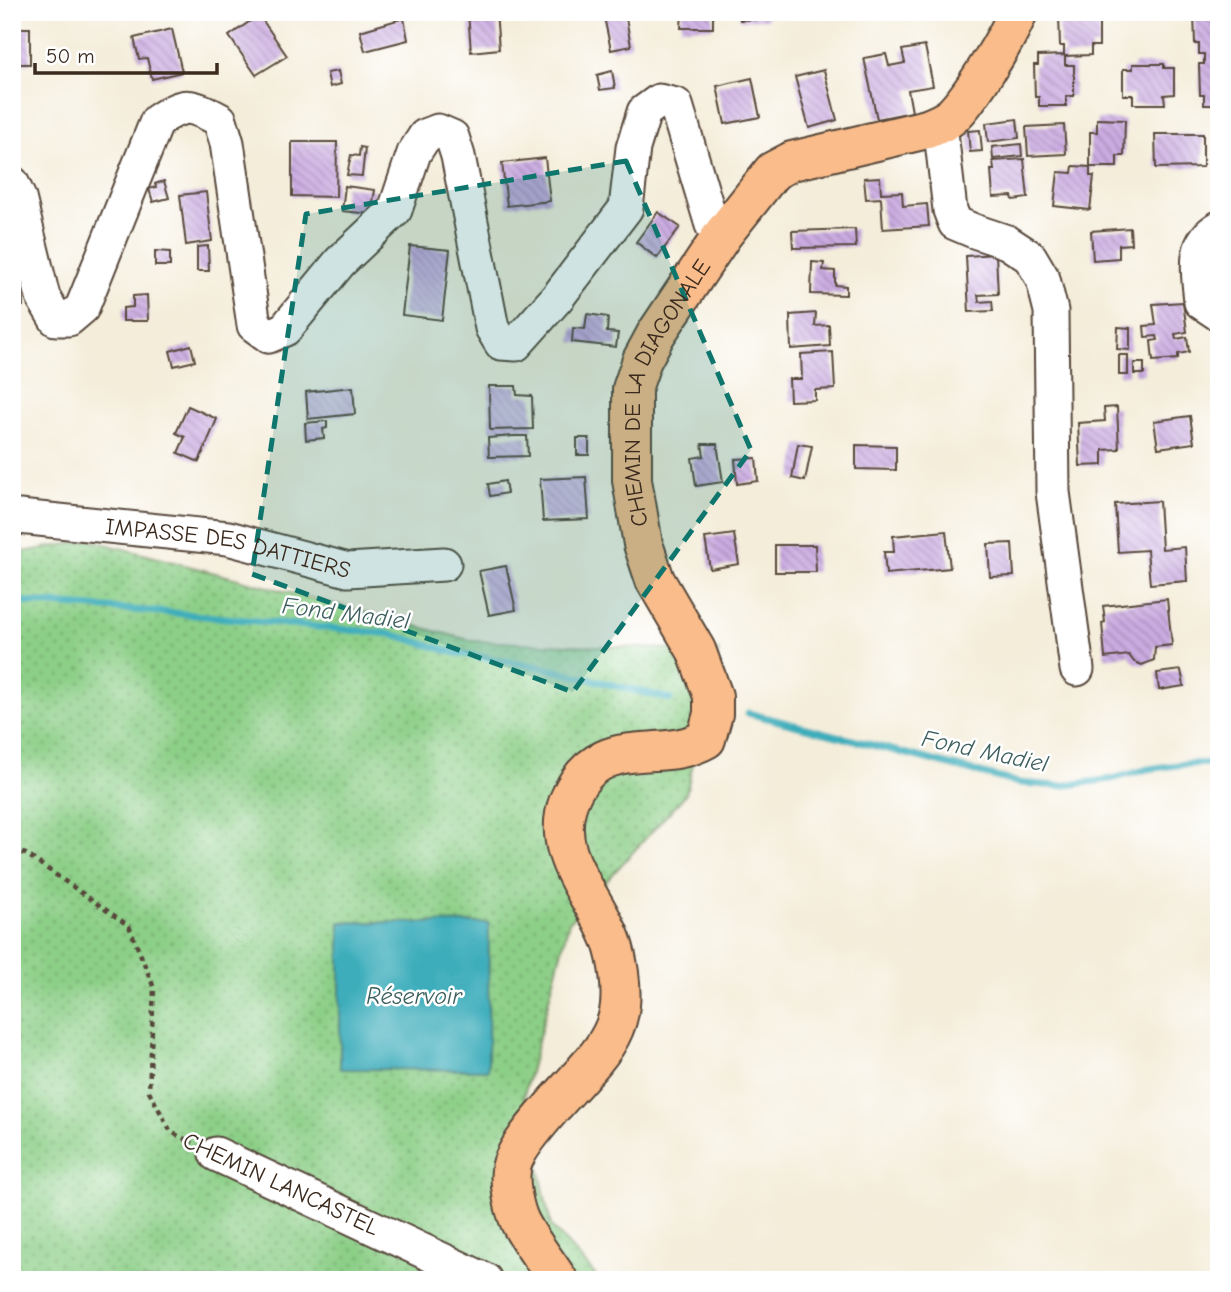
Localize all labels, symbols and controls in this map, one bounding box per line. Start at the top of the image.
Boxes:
scale bar [35,32,217,76]
text: 50 m [46,44,95,68]
street label: CHEMIN DE LA DIAGONALE [619,254,716,529]
street label: IMPASSE DES DATTIERS [104,512,354,584]
water label: Fond Madiel [280,591,412,635]
water label: Fond Madiel [919,724,1052,778]
water label: Réservoir [366,982,463,1010]
street label: CHEMIN LANCASTEL [179,1127,384,1242]

